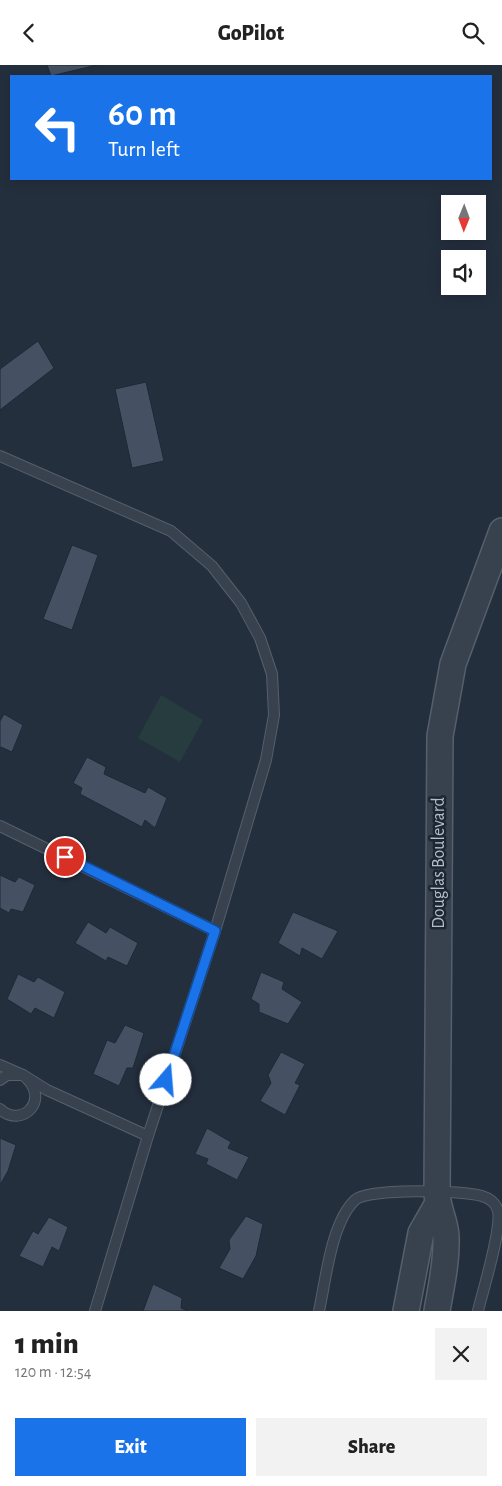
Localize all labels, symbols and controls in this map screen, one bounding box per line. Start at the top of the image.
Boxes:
icon: back [15,19,43,47]
icon: search [459,19,487,47]
text: GoPilot [218,22,284,44]
icon: left [25,95,90,160]
text: 60 m [108,97,177,132]
text: Turn left [108,138,180,160]
north arrow [441,195,486,240]
map controls [441,195,486,295]
button: sound [441,250,486,295]
street label: Douglas Boulevard [430,797,448,929]
pin [44,836,86,878]
icon: arrive [51,843,79,871]
position arrow [139,1053,191,1105]
button: close [435,1328,487,1380]
text: 1 min [15,1329,79,1359]
text: 120 m · 12:54 [15,1364,91,1380]
button: Exit [15,1418,246,1476]
button: Share [256,1418,487,1476]

